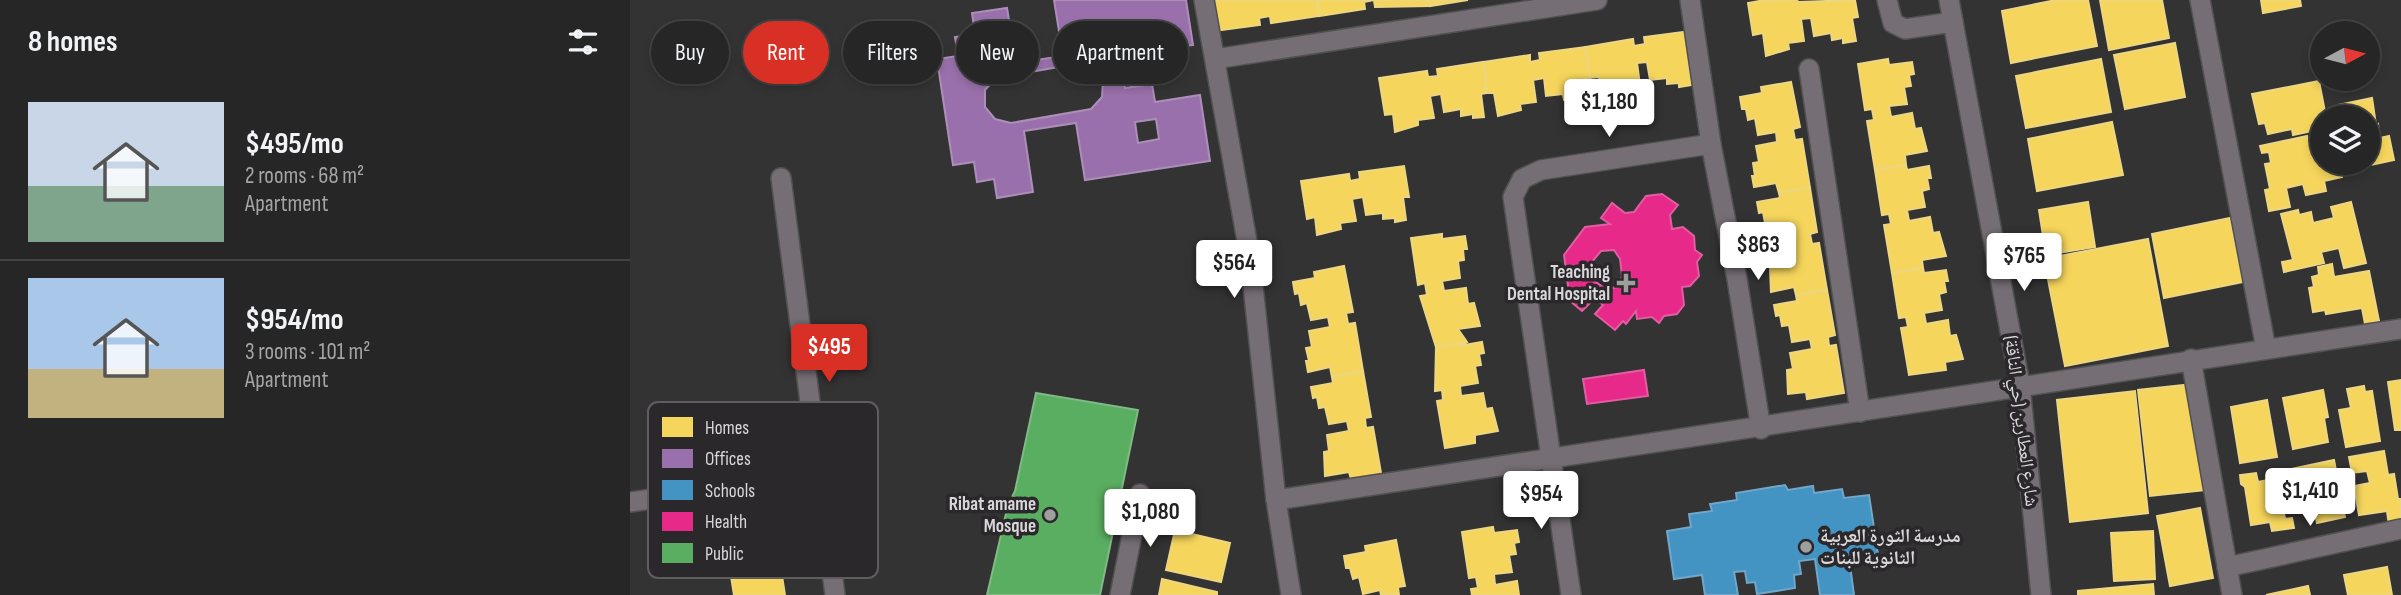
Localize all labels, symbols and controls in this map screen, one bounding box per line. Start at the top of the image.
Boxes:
chip: Buy [651,21,729,84]
chip: Rent [743,21,829,84]
chip: Filters [843,21,942,84]
chip: New [956,21,1039,84]
chip: Apartment [1053,21,1188,84]
north arrow [2310,21,2380,91]
map controls [2310,21,2380,175]
icon: filters [564,23,602,61]
text: 8 homes [28,24,117,60]
pin: $1,180 [1552,80,1666,139]
text: $1,180 [1580,88,1638,116]
button: layers [2310,105,2380,175]
text: $495/mo [245,126,344,162]
icon: home [84,130,168,214]
text: 2 rooms · 68 m² [245,162,364,190]
text: Apartment [245,190,329,218]
pin: $863 [1717,222,1799,282]
text: $863 [1736,231,1780,259]
pin: $765 [1983,233,2065,293]
pin: $564 [1193,240,1275,300]
text: $765 [2003,242,2045,270]
text: $564 [1212,249,1256,277]
place label: Teaching Dental Hospital [1507,261,1610,306]
marker: Teaching Dental Hospital [1616,273,1636,293]
text: $954/mo [245,302,344,338]
icon: home [84,306,168,390]
pin: $495 [788,324,870,384]
text: $495 [807,333,851,361]
street label: شارع العطارين (حي الناقة) [1996,334,2043,508]
text: 3 rooms · 101 m² [245,338,370,366]
text: Apartment [245,366,329,394]
legend [648,402,878,578]
text: Homes [705,417,749,440]
text: Offices [705,448,751,471]
pin: $1,410 [2253,468,2367,528]
pin: $954 [1500,472,1582,531]
text: $1,410 [2281,477,2339,505]
text: Schools [705,480,755,503]
text: $954 [1519,480,1563,508]
pin: $1,080 [1093,490,1207,549]
place label: Ribat amame Mosque [949,493,1036,538]
text: $1,080 [1120,498,1180,526]
marker: Ribat amame Mosque [1042,507,1058,523]
text: Health [705,511,747,534]
place label: مدرسة الثورة العربية الثانوية للبنات [1820,525,1961,570]
marker: مدرسة الثورة العربية الثانوية للبنات [1798,539,1814,555]
text: Public [705,543,744,566]

